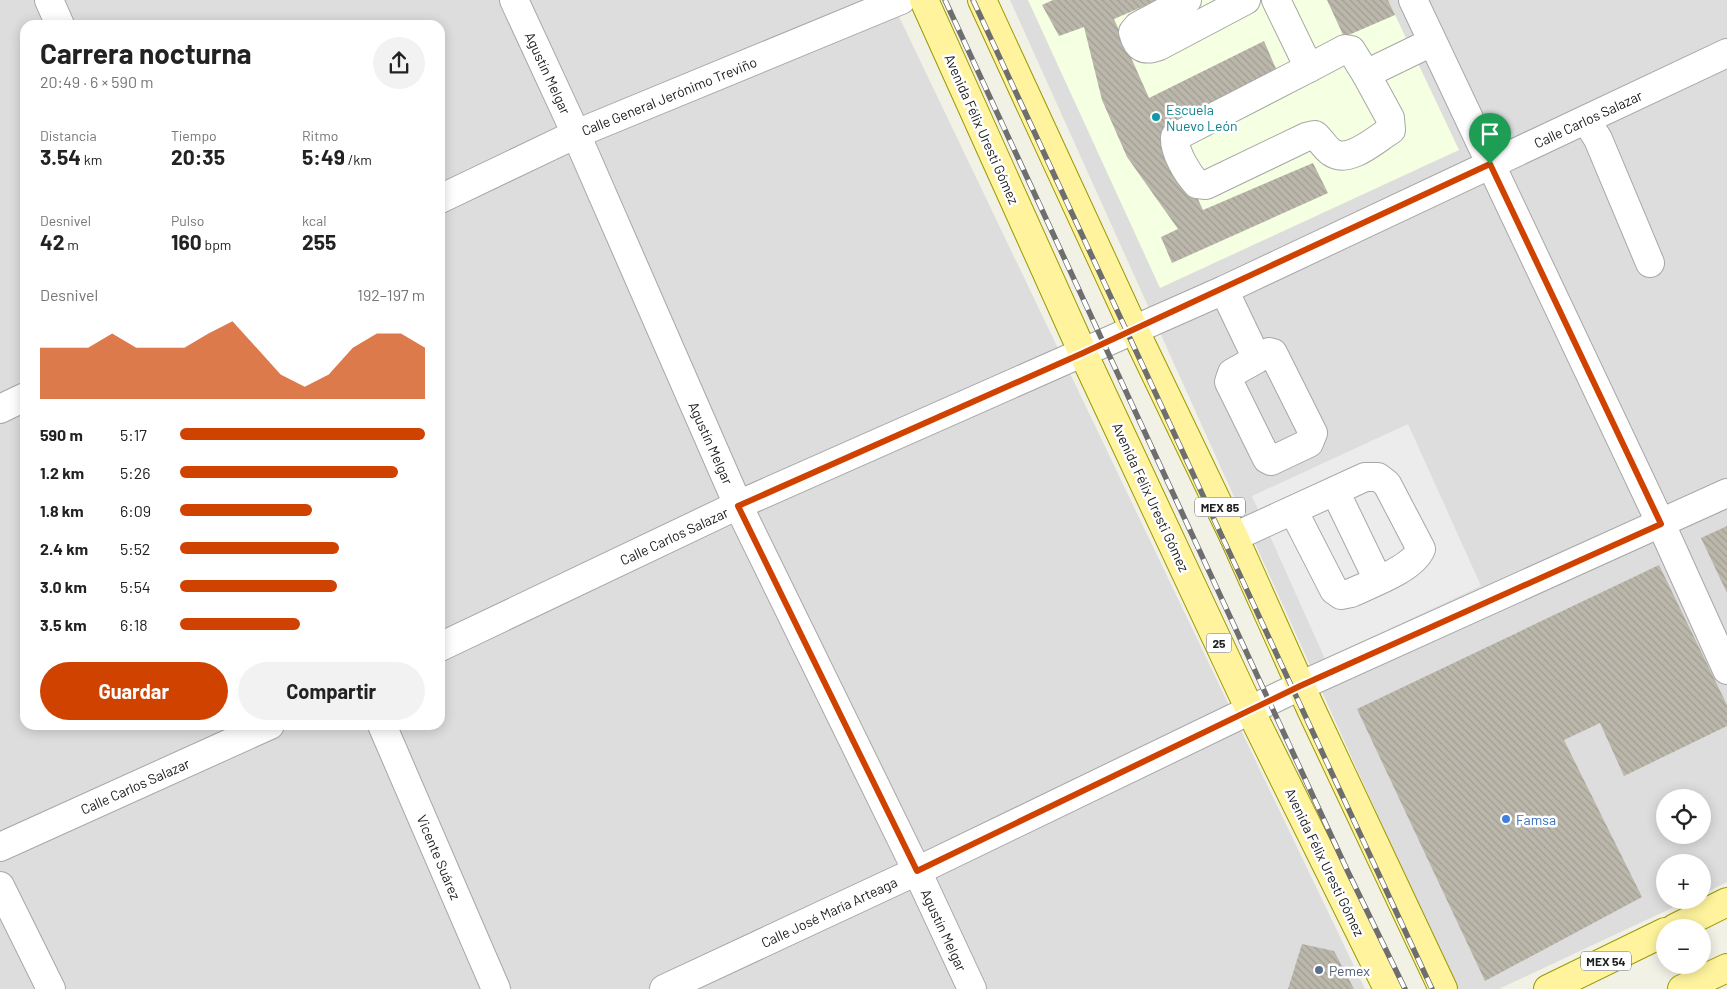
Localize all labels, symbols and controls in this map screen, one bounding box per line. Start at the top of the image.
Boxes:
street label: Agustín Melgar [522,29,574,117]
text: Carrera nocturna [40,36,252,70]
button: share [373,37,425,89]
street label: Avenida Félix Uresti Gómez [941,51,1023,207]
street label: Calle General Jerónimo Treviño [579,53,759,139]
text: 20:49 · 6 × 590 m [40,72,153,91]
street label: Calle Carlos Salazar [1531,86,1645,152]
place label: Escuela Nuevo León [1166,101,1238,134]
marker: Escuela Nuevo León [1150,111,1162,123]
pin [1469,113,1511,164]
icon: arrive [1476,120,1504,148]
text: Distancia [40,127,97,144]
text: Tiempo [171,127,217,144]
text: Ritmo [302,127,338,144]
text: 3.54 [40,144,81,169]
text: 20:35 [171,144,225,169]
text: 5:49 [302,144,345,169]
text: km [81,151,102,168]
text: /km [345,151,372,168]
text: Desnivel [40,212,91,229]
text: Pulso [171,212,204,229]
text: kcal [302,212,326,229]
text: 42 [40,229,64,254]
text: 160 [171,229,202,254]
text: 255 [302,229,336,254]
text: m [64,236,79,253]
text: bpm [202,236,231,253]
text: Desnivel [40,285,98,304]
text: 192–197 m [357,285,425,304]
street label: Agustín Melgar [685,399,737,487]
street label: Avenida Félix Uresti Gómez [1109,420,1193,574]
text: 590 m [40,425,83,444]
text: 5:17 [120,425,147,444]
text: 1.2 km [40,463,84,482]
text: 5:26 [120,463,150,482]
road number: MEX 85 [1195,498,1245,516]
text: 1.8 km [40,501,84,520]
text: 6:09 [120,501,151,520]
street label: Calle Carlos Salazar [617,503,731,569]
text: 2.4 km [40,539,88,558]
text: 5:52 [120,539,150,558]
text: 3.0 km [40,577,87,596]
text: 5:54 [120,577,151,596]
text: 3.5 km [40,615,87,634]
text: 6:18 [120,615,148,634]
road number: 25 [1206,634,1232,652]
button: Guardar [40,662,228,720]
button: Compartir [238,662,425,720]
street label: Calle Carlos Salazar [78,754,192,818]
street label: Avenida Félix Uresti Gómez [1282,785,1368,939]
map controls [1656,789,1711,974]
button: locate [1656,789,1711,844]
place label: Famsa [1516,811,1556,828]
street label: Vicente Suárez [413,812,465,902]
marker: Famsa [1500,813,1512,825]
button: + [1656,854,1711,909]
street label: Calle José María Arteaga [758,873,900,951]
street label: Agustín Melgar [918,886,970,974]
button: − [1656,919,1711,974]
road number: MEX 54 [1581,951,1631,970]
place label: Pemex [1329,962,1370,979]
marker: Pemex [1313,964,1325,976]

